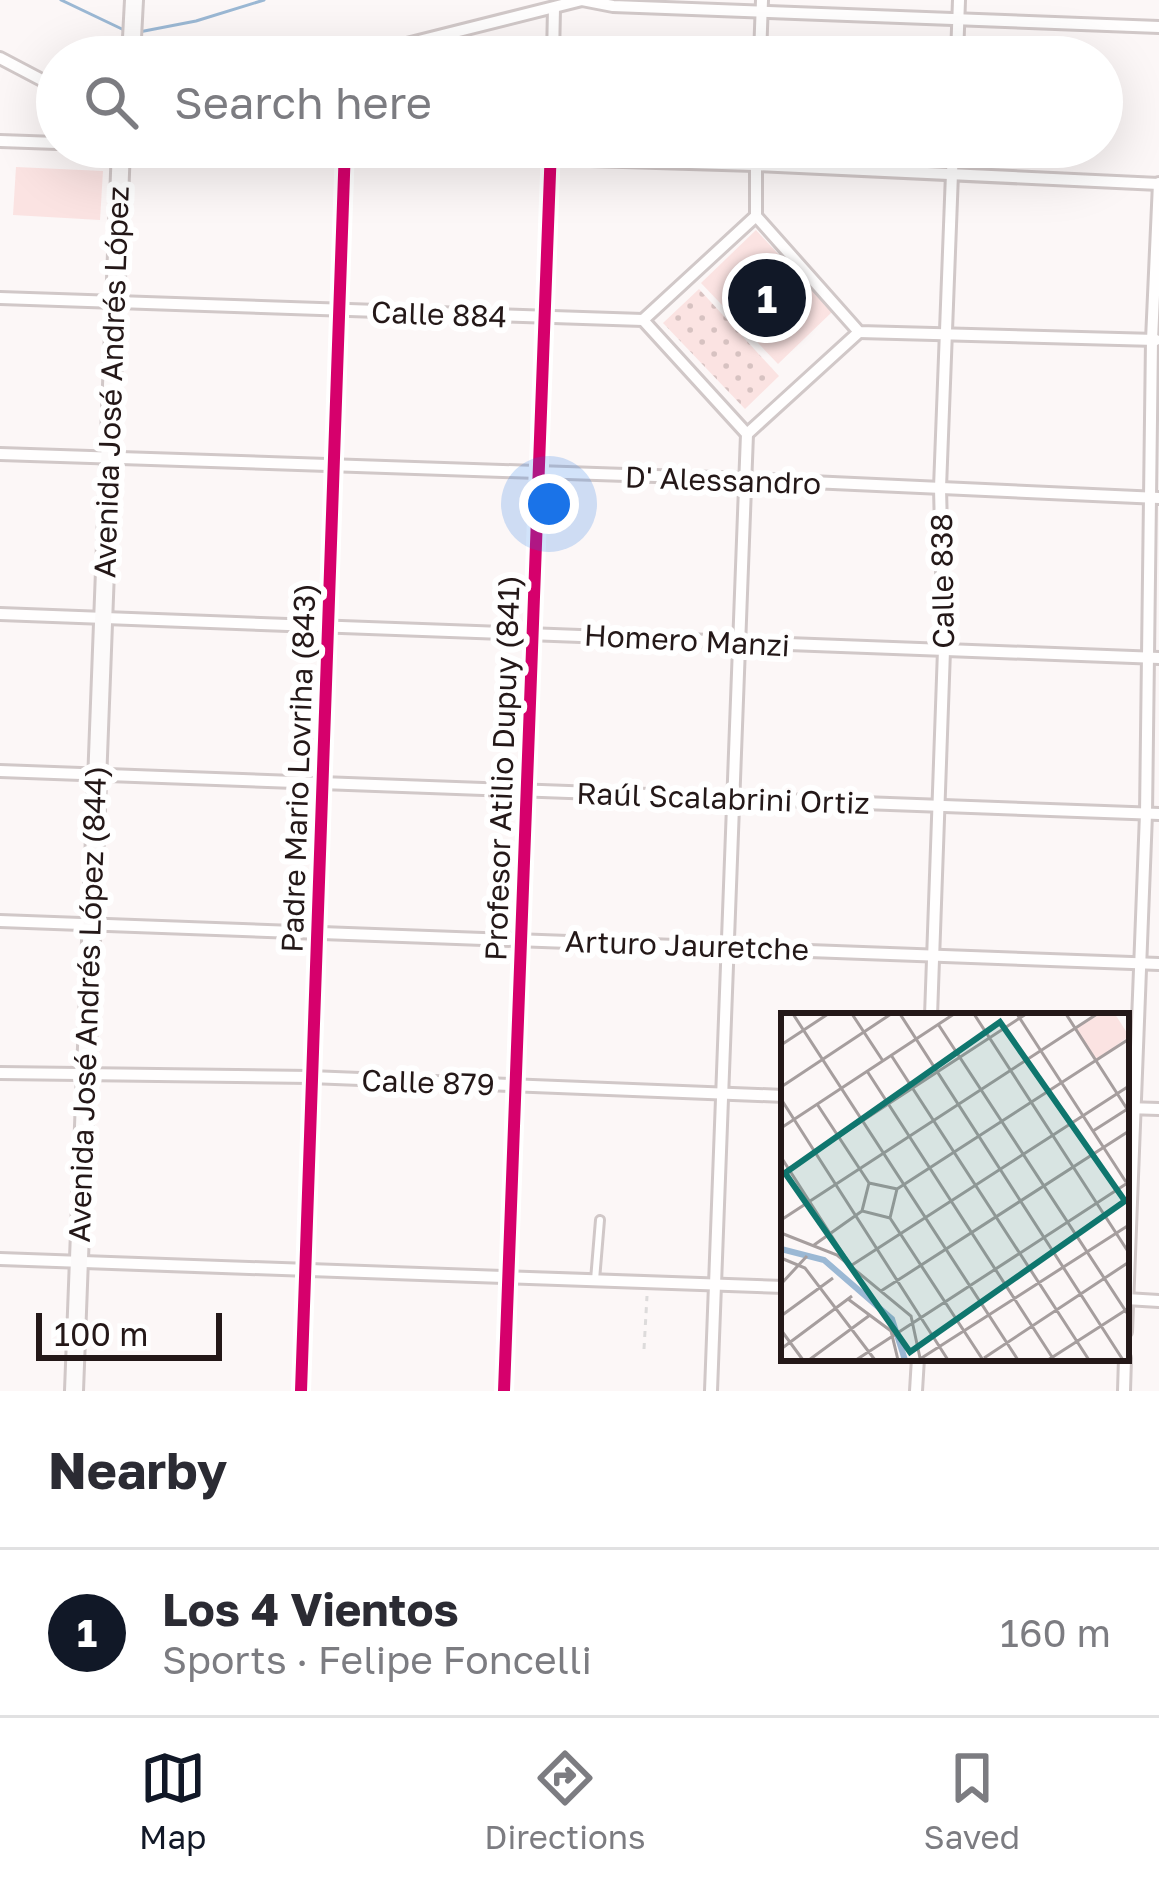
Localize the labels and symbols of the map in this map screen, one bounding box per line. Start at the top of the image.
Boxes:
street label: Avenida José Andrés López [86,186,136,578]
pin: 1 [728,253,806,343]
street label: Calle 884 [370,294,508,334]
street label: D' Alessandro [624,459,822,501]
your location [519,474,579,534]
street label: Calle 838 [923,513,961,649]
street label: Profesor Atilio Dupuy (841) [477,574,527,962]
street label: Padre Mario Lovriha (843) [274,583,322,953]
street label: Homero Manzi [583,617,791,663]
street label: Avenida José Andrés López (844) [61,765,113,1243]
street label: Raúl Scalabrini Ortiz [576,775,870,821]
street label: Arturo Jauretche [564,923,810,967]
inset map [781,1013,1129,1361]
street label: Calle 879 [361,1062,495,1102]
scale bar [36,1307,222,1360]

